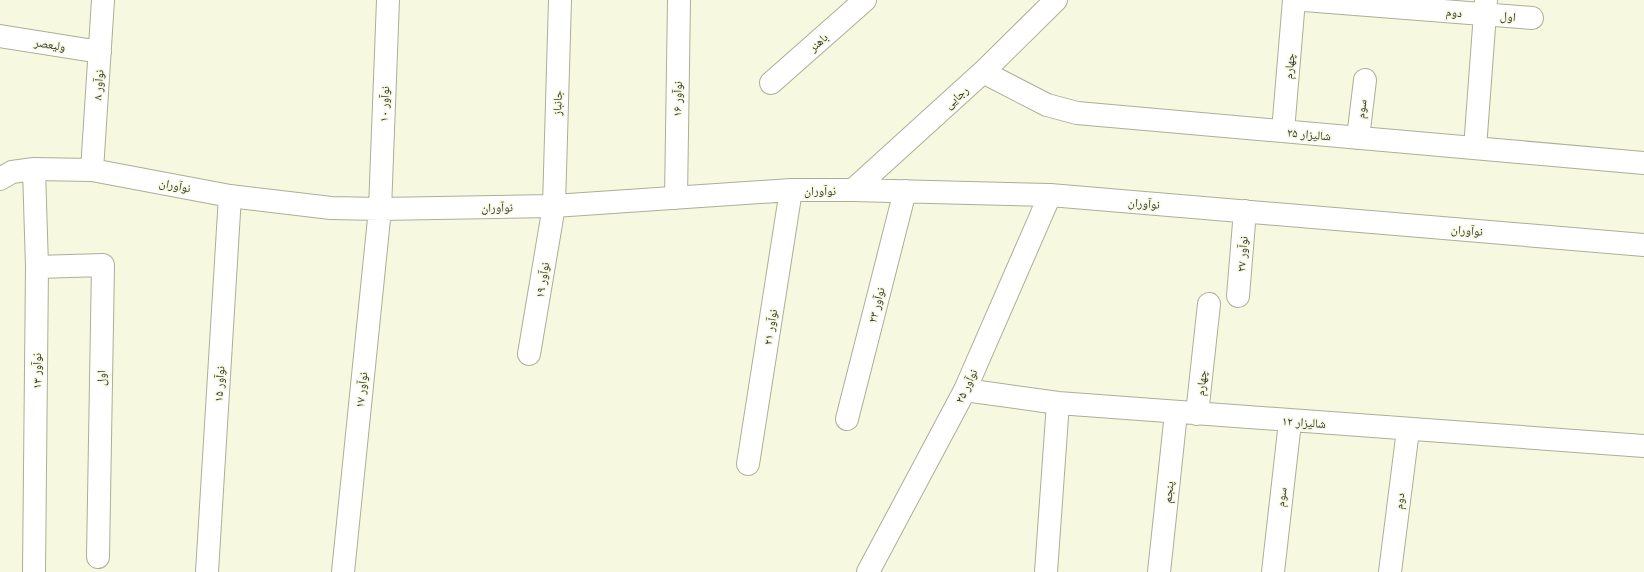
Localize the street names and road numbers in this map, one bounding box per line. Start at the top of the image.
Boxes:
street label: دوم [1445,4,1463,21]
street label: اول [1500,8,1517,24]
street label: باهنر [805,29,831,55]
street label: ولیعصر [32,34,67,54]
street label: چهارم [1280,52,1299,80]
street label: نوآور ۸ [89,69,107,101]
street label: نوآور ۱۶ [669,81,685,117]
street label: رجایی [941,82,972,112]
street label: نوآور ۱۰ [376,86,392,122]
street label: جانباز [549,90,565,117]
street label: سوم [1353,98,1370,120]
street label: شالیزار ۲۵ [1286,125,1332,144]
street label: نوآوران [158,175,192,195]
street label: نوآوران [804,183,836,198]
street label: نوآوران [1127,194,1161,212]
street label: نوآوران [481,199,513,215]
street label: نوآوران [1450,221,1484,239]
street label: نوآور ۲۷ [1233,236,1251,272]
street label: نوآور ۱۹ [532,261,552,299]
street label: نوآور ۲۳ [864,286,888,324]
street label: نوآور ۲۱ [760,308,780,346]
street label: نوآور ۱۳ [29,353,44,389]
street label: نوآور ۱۵ [211,366,227,402]
street label: نوآور ۲۵ [952,367,980,405]
street label: چهارم [1192,369,1211,397]
street label: اول [93,370,109,386]
street label: نوآور ۱۷ [352,371,370,409]
street label: شالیزار ۱۲ [1281,413,1327,431]
street label: پنجم [1159,480,1178,504]
street label: سوم [1272,486,1291,508]
street label: دوم [1391,492,1408,510]

